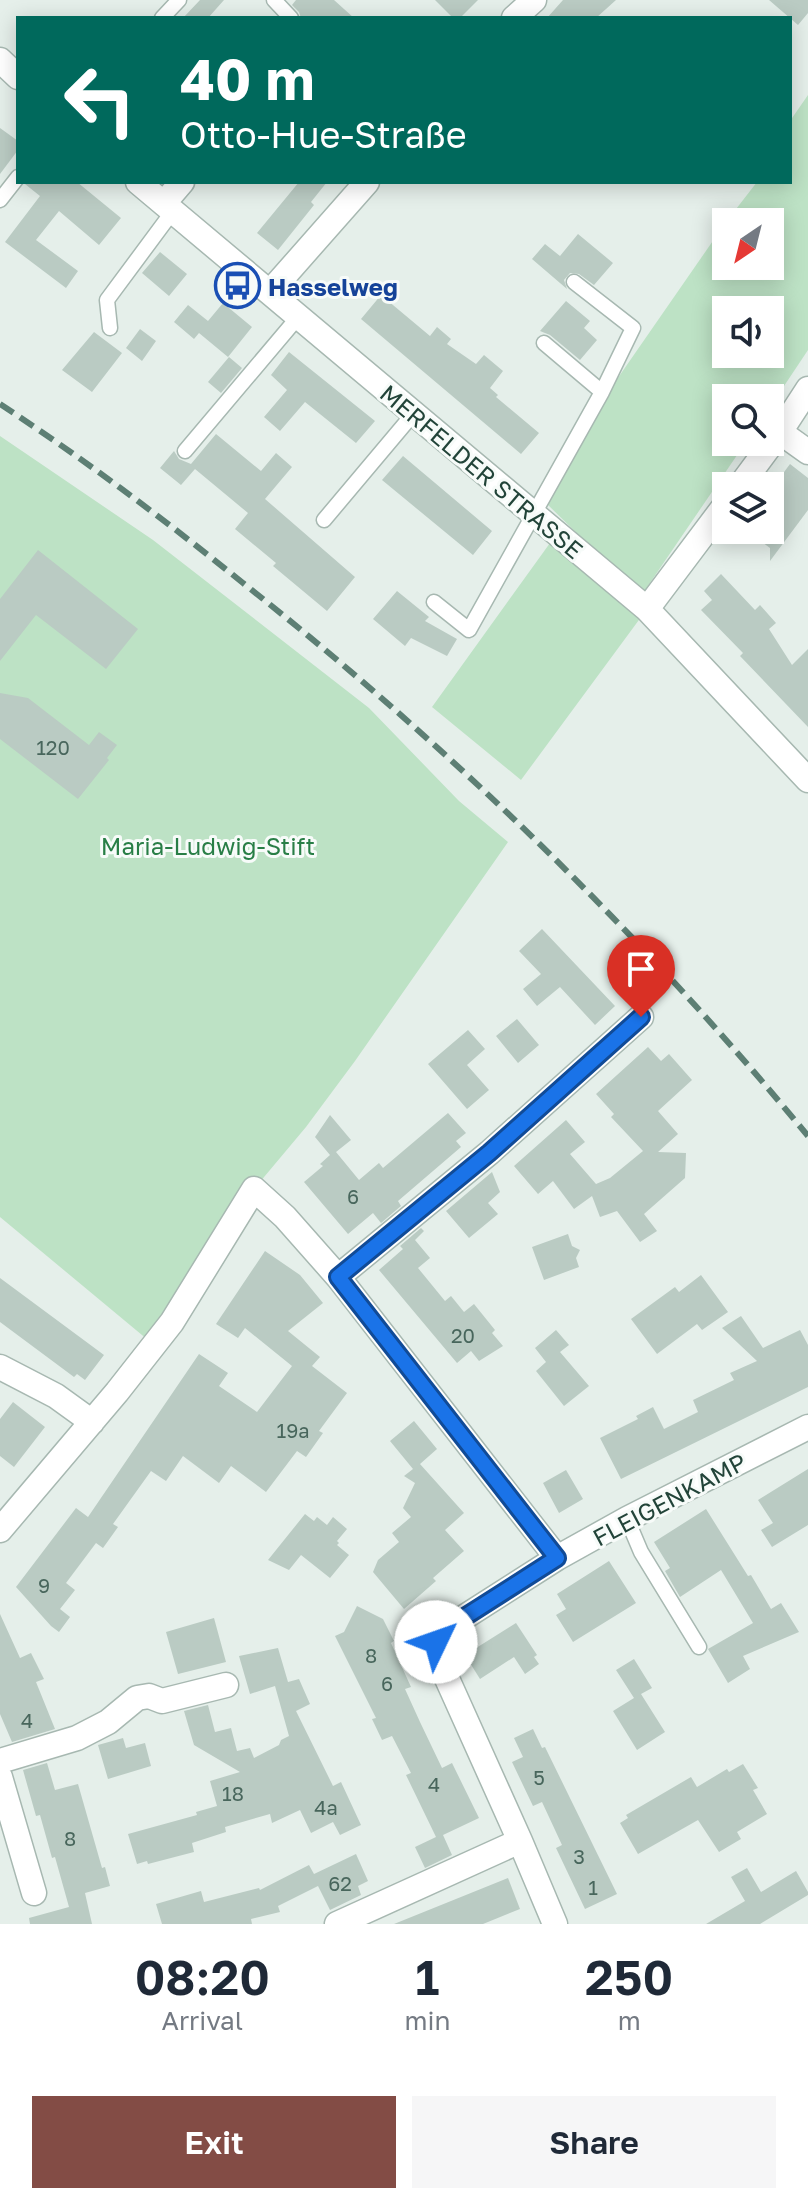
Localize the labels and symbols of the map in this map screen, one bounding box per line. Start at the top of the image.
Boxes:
north arrow [712,208,784,280]
bus stop icon: Hasselweg [213,262,261,310]
place label: Hasselweg [268,272,398,301]
street label: MERFELDER STRASSE [375,378,589,564]
house number: 120 [36,735,70,759]
park label: Maria-Ludwig-Stift [101,831,315,860]
pin [607,935,675,1017]
house number: 6 [347,1184,359,1208]
house number: 20 [451,1323,475,1347]
house number: 19a [276,1418,310,1442]
street label: FLEIGENKAMP [587,1446,751,1552]
house number: 9 [38,1573,50,1597]
position arrow [394,1600,478,1684]
house number: 8 [365,1643,377,1667]
house number: 6 [381,1671,393,1695]
house number: 4 [21,1708,33,1732]
house number: 5 [533,1765,545,1789]
house number: 4 [428,1772,440,1796]
house number: 18 [222,1781,244,1805]
house number: 4a [314,1795,338,1819]
house number: 8 [64,1826,76,1850]
house number: 3 [573,1844,585,1868]
house number: 62 [328,1871,352,1895]
house number: 1 [588,1875,598,1899]

